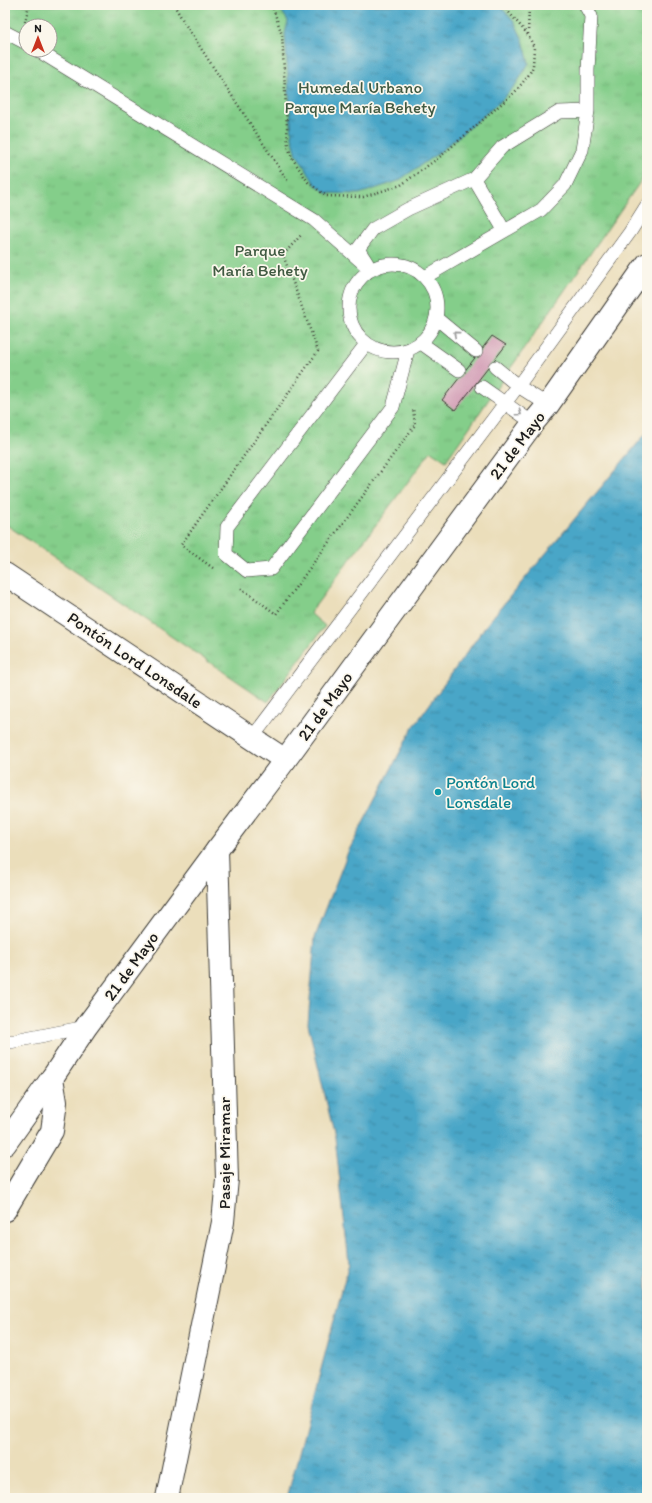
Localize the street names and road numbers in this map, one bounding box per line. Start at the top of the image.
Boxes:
street label: 21 de Mayo [485,407,549,483]
street label: Pontón Lord Lonsdale [64,607,206,713]
street label: 21 de Mayo [293,668,357,744]
street label: 21 de Mayo [99,928,163,1004]
street label: Pasaje Miramar [214,1096,234,1209]

